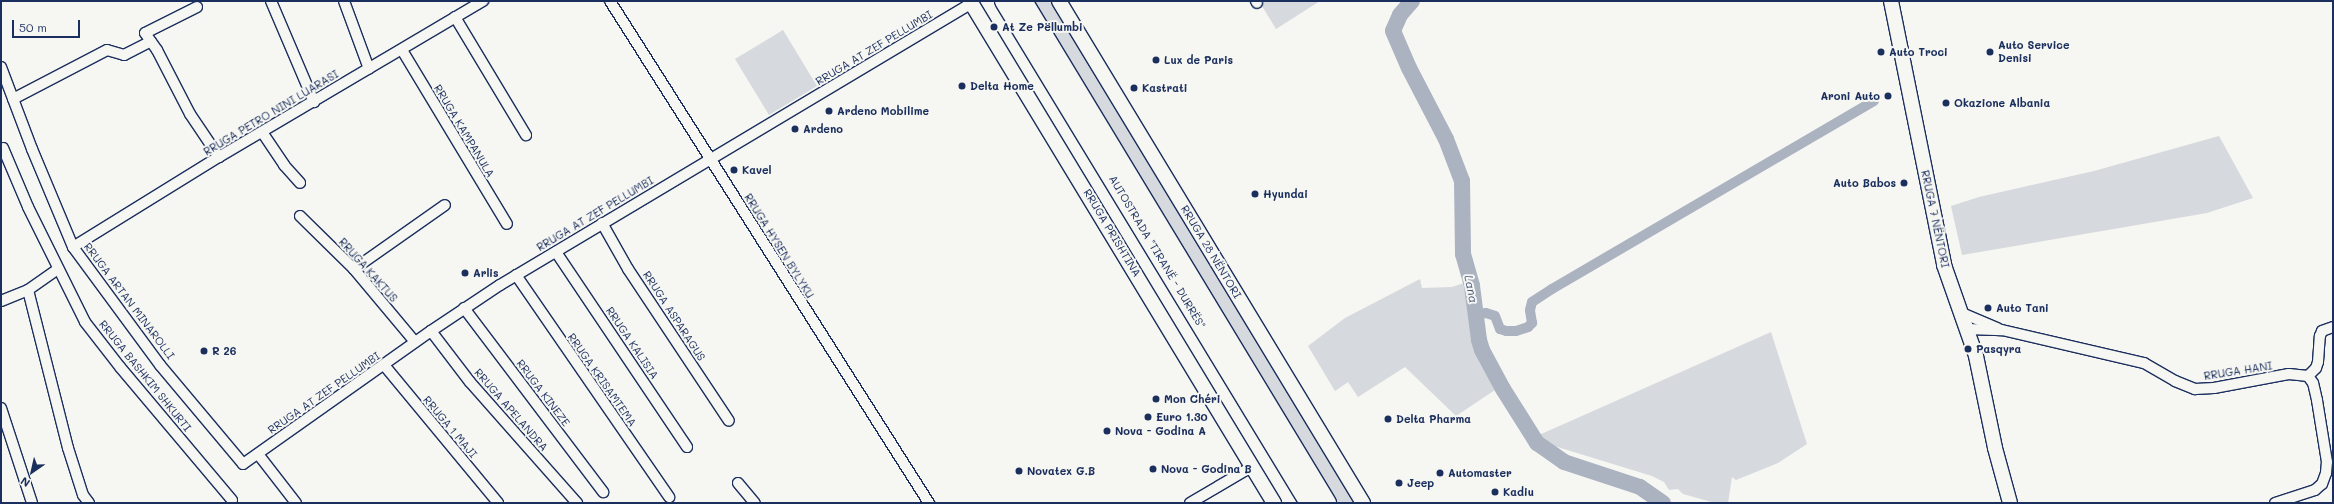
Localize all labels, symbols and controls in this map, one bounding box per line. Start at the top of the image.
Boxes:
street label: RRUGA AT ZEF PELLUMBI [813,8,935,88]
scale bar [14,12,82,38]
text: 50 m [19,19,47,35]
place label: At Ze Pëllumbi [1002,20,1083,34]
marker: At Ze Pëllumbi [989,22,999,32]
place label: Auto Service Denisi [1998,39,2069,65]
place label: Auto Troci [1889,45,1948,59]
marker: Auto Troci [1876,47,1886,57]
marker: Auto Service Denisi [1985,47,1995,57]
place label: Lux de Paris [1164,53,1233,67]
marker: Lux de Paris [1151,55,1161,65]
street label: RRUGA PETRO NINI LUARASI [201,67,341,159]
place label: Delta Home [970,79,1034,93]
marker: Delta Home [957,81,967,91]
place label: Kastrati [1142,81,1188,95]
street label: RRUGA KAMPANULA [431,82,497,180]
marker: Kastrati [1129,83,1139,93]
place label: Aroni Auto [1820,89,1880,103]
marker: Aroni Auto [1883,91,1893,101]
place label: Okazione Albania [1954,96,2050,110]
marker: Okazione Albania [1941,98,1951,108]
place label: Ardeno Mobilime [837,104,929,118]
marker: Ardeno Mobilime [824,106,834,116]
place label: Ardeno [803,122,843,136]
marker: Ardeno [790,124,800,134]
place label: Kavel [742,163,771,177]
marker: Kavel [729,165,739,175]
street label: RRUGA 7 NËNTORI [1918,169,1952,269]
street label: AUTOSTRADA "TIRANË - DURRËS" [1106,173,1208,331]
street label: RRUGA AT ZEF PELLUMBI [534,174,656,254]
place label: Auto Babos [1833,176,1896,190]
marker: Auto Babos [1899,178,1909,188]
street label: RRUGA PRISHTINA [1081,187,1143,279]
place label: Hyundai [1263,187,1308,201]
marker: Hyundai [1250,189,1260,199]
street label: RRUGA HYSEN BYLYKU [741,191,817,301]
street label: RRUGA 28 NËNTORI [1178,203,1244,301]
street label: RRUGA KAKTUS [336,235,400,305]
street label: RRUGA ARTAN MINAROLLI [81,240,177,362]
place label: Arlis [473,266,499,280]
marker: Arlis [460,268,470,278]
street label: RRUGA ASPARAGUS [640,269,708,363]
water label: Lana [1461,274,1481,304]
place label: Auto Tani [1996,301,2049,315]
marker: Auto Tani [1983,303,1993,313]
street label: RRUGA KALISIA [603,304,661,382]
street label: RRUGA BASHKIM SHKURTI [96,318,194,434]
street label: RRUGA KRISAMTEMA [565,331,639,429]
place label: Pasqyra [1976,342,2021,356]
place label: R 26 [212,344,236,358]
marker: Pasqyra [1963,344,1973,354]
marker: R 26 [199,346,209,356]
street label: RRUGA AT ZEF PELLUMBI [265,349,383,437]
street label: RRUGA KINEZE [514,357,572,429]
street label: RRUGA HANI [2203,359,2273,383]
street label: RRUGA APELANDRA [472,366,550,454]
place label: Mon Chéri [1164,392,1220,406]
street label: RRUGA 1 MAJI [420,393,480,461]
marker: Mon Chéri [1151,394,1161,404]
place label: Euro 1.30 [1156,410,1208,424]
marker: Euro 1.30 [1143,412,1153,422]
place label: Delta Pharma [1396,412,1471,426]
marker: Delta Pharma [1383,414,1393,424]
place label: Nova - Godina A [1115,424,1206,438]
marker: Nova - Godina A [1102,426,1112,436]
north arrow [12,452,52,492]
place label: Nova - Godina B [1161,462,1252,476]
place label: Novatex G.B [1027,464,1095,478]
marker: Nova - Godina B [1148,464,1158,474]
marker: Novatex G.B [1014,466,1024,476]
place label: Automaster [1448,466,1512,480]
marker: Automaster [1435,468,1445,478]
text: N [17,474,33,491]
place label: Jeep [1407,476,1434,490]
marker: Jeep [1394,478,1404,488]
place label: Kadiu [1503,485,1534,499]
marker: Kadiu [1490,487,1500,497]

